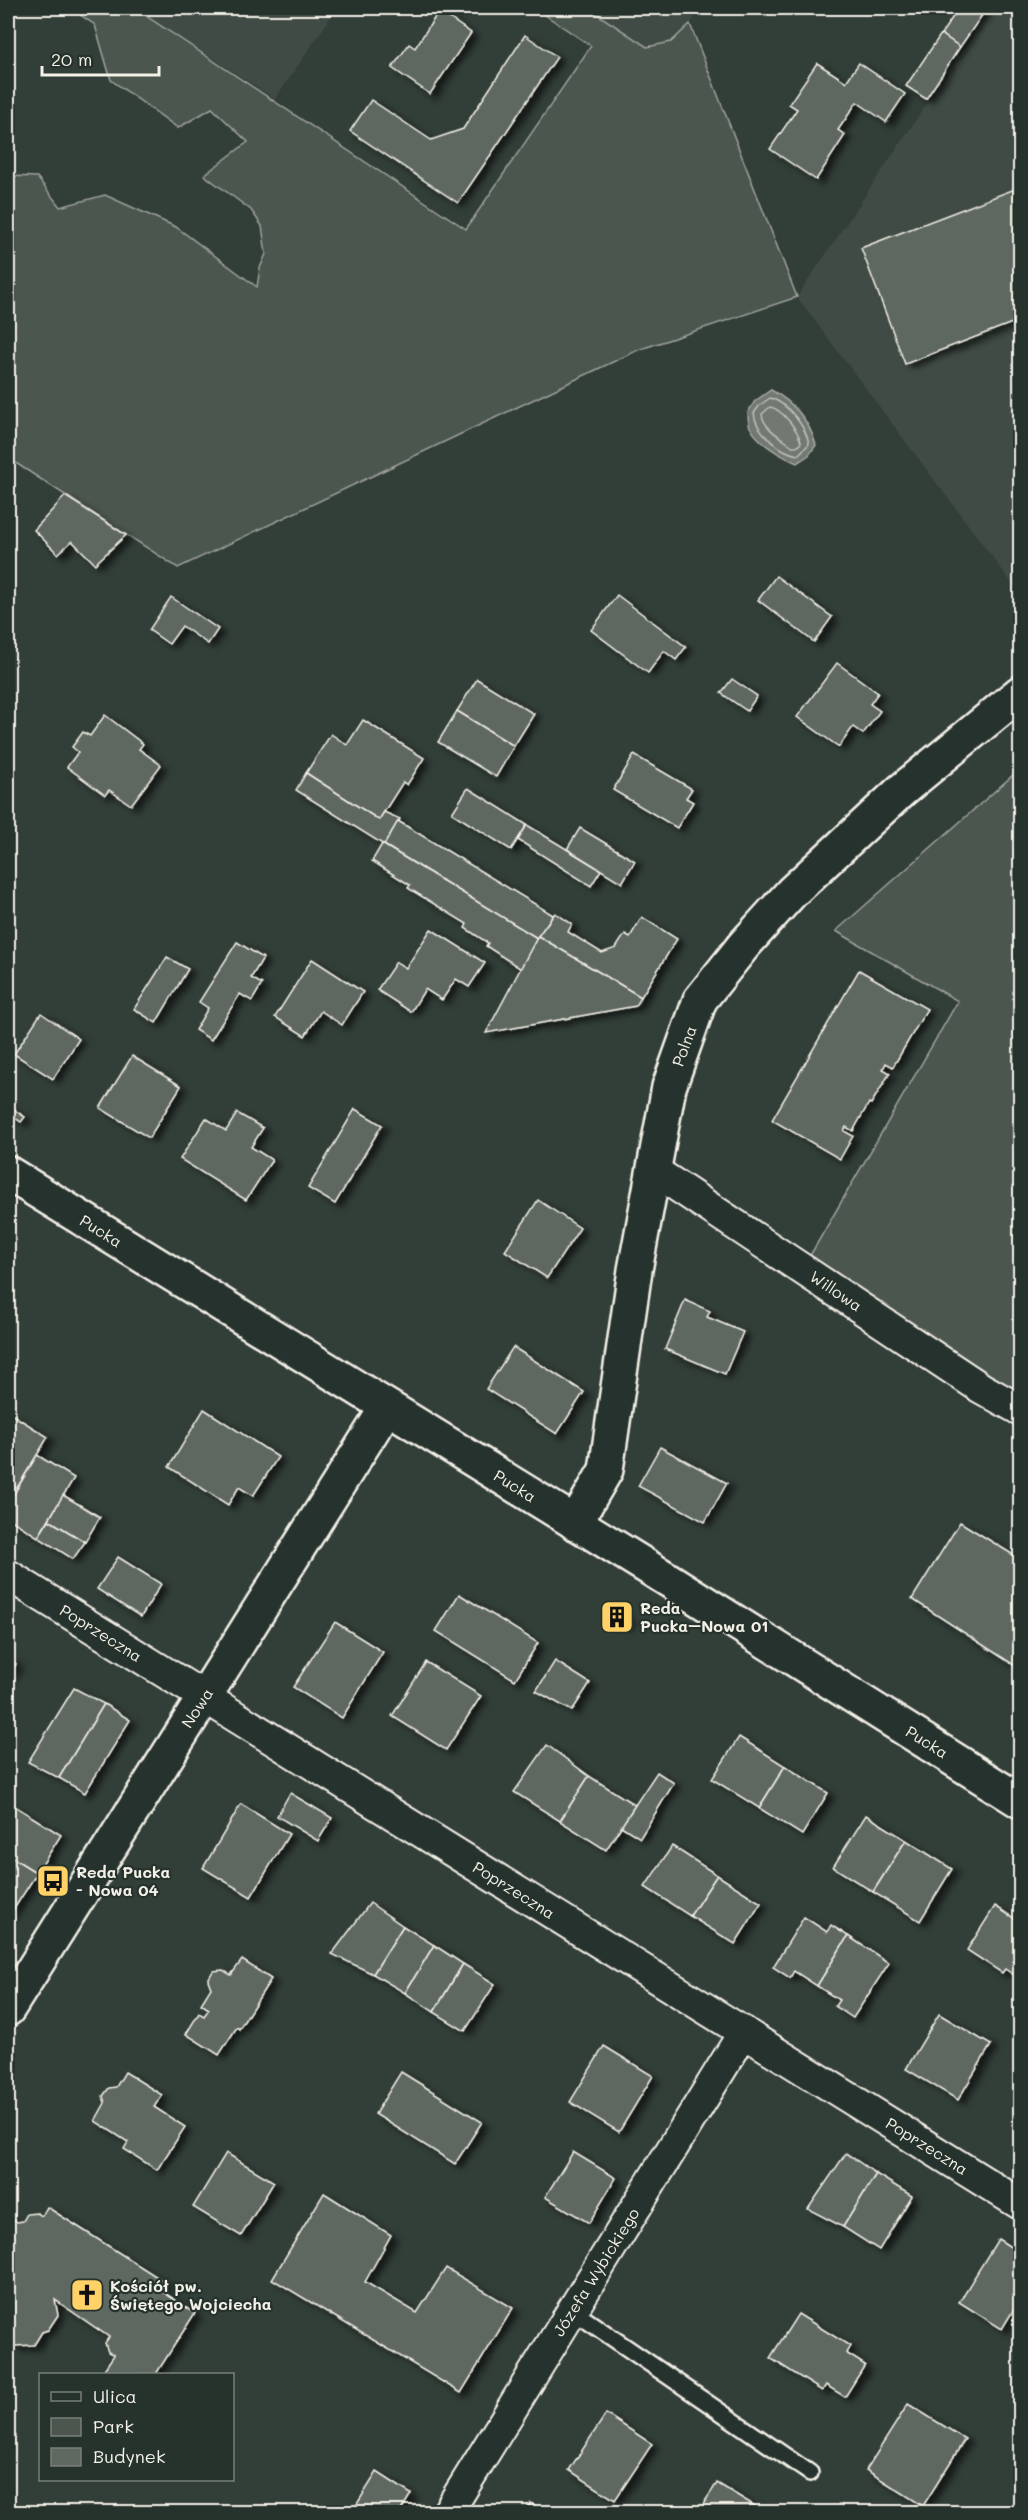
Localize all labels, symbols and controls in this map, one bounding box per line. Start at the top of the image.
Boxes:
scale bar [42,39,159,77]
text: 20 m [51,47,92,71]
street label: Polna [666,1022,701,1069]
street label: Pucka [76,1209,127,1252]
street label: Willowa [806,1265,867,1316]
street label: Pucka [490,1464,541,1507]
place label: Reda Pucka–Nowa 01 [640,1597,768,1636]
street label: Poprzeczna [56,1599,146,1666]
building icon: Reda Pucka–Nowa 01 [599,1599,635,1635]
street label: Nowa [176,1684,217,1732]
street label: Pucka [902,1720,953,1763]
street label: Poprzeczna [469,1856,559,1923]
place label: Reda Pucka - Nowa 04 [76,1861,171,1900]
bus stop icon: Reda Pucka - Nowa 04 [35,1863,71,1899]
street label: Poprzeczna [882,2112,972,2179]
street label: Józefa Wybickiego [548,2204,644,2340]
place label: Kościół pw. Świętego Wojciecha [110,2275,272,2314]
church icon: Kościół pw. Świętego Wojciecha [69,2277,105,2313]
legend [39,2373,234,2481]
text: Ulica [93,2384,137,2408]
text: Park [93,2414,134,2438]
text: Budynek [93,2444,166,2468]

